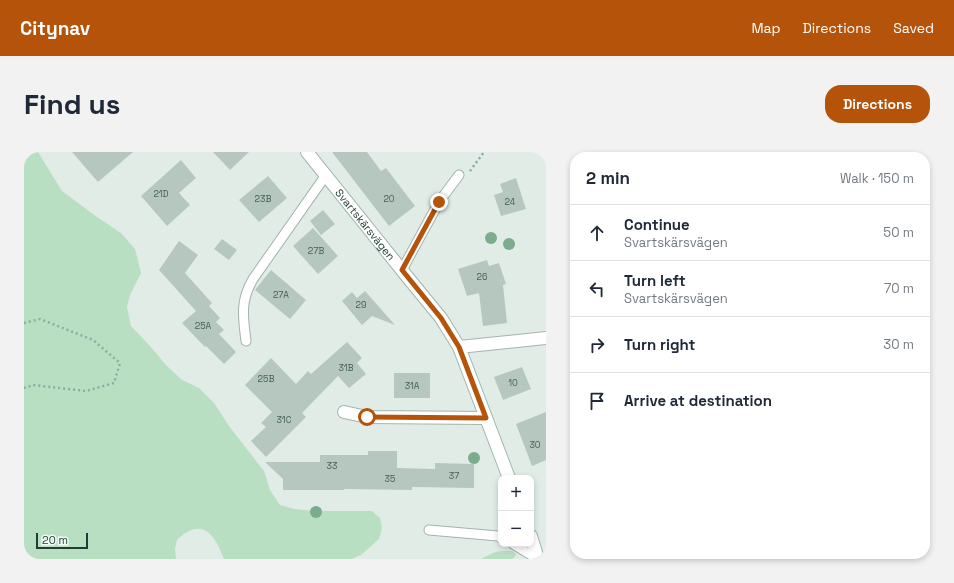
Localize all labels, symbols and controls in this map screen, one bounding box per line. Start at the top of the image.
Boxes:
text: Citynav [20,16,90,41]
text: Map [751,19,781,37]
text: Directions [803,19,871,37]
text: Saved [893,19,934,37]
button: Directions [825,85,930,123]
text: Find us [24,86,121,122]
text: 2 min [586,167,630,189]
text: Walk · 150 m [840,170,914,187]
street label: Svartskärsvägen [332,186,398,263]
house number: 21D [153,188,169,200]
house number: 23B [255,193,271,205]
house number: 20 [383,193,395,205]
route end [430,193,448,211]
house number: 24 [505,196,516,208]
text: Continue [624,215,690,234]
icon: ahead [586,222,608,244]
text: 50 m [883,224,914,241]
text: Svartskärsvägen [624,234,728,251]
house number: 27B [308,245,324,257]
house number: 26 [477,271,488,283]
text: Turn left [624,271,686,290]
icon: left [586,278,608,300]
text: 70 m [884,280,914,297]
house number: 27A [273,289,289,301]
text: Svartskärsvägen [624,290,728,307]
house number: 29 [356,299,366,311]
house number: 25A [195,320,212,332]
icon: right [586,334,608,356]
text: Turn right [624,335,695,354]
text: 30 m [883,336,914,353]
house number: 31B [338,362,354,374]
house number: 25B [258,373,274,385]
house number: 10 [508,377,518,389]
house number: 31A [405,380,420,392]
icon: arrive [586,390,608,412]
text: Arrive at destination [624,391,772,410]
route start [358,408,376,426]
house number: 31C [277,414,292,426]
house number: 30 [529,439,541,451]
house number: 33 [327,460,337,472]
house number: 37 [449,470,459,482]
house number: 35 [385,473,395,485]
map controls [498,475,534,547]
button: + [498,475,534,511]
button: − [498,511,534,547]
scale bar [36,531,88,550]
text: 20 m [42,533,68,547]

